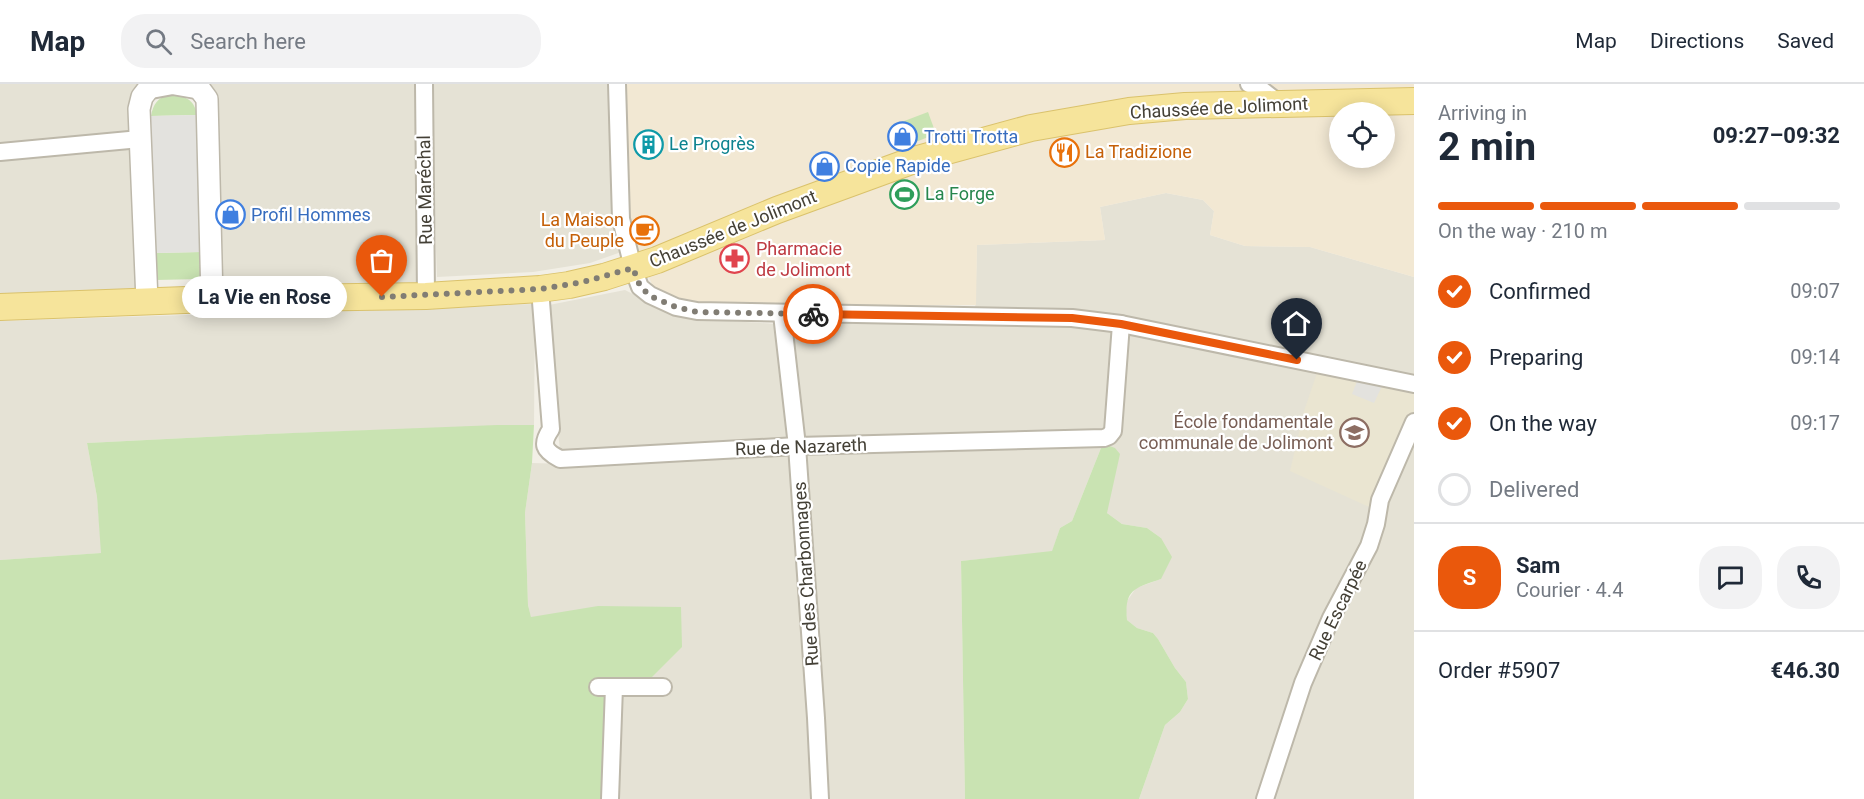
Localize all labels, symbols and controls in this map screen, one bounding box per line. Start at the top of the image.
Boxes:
search box [121,14,541,68]
text: Map [30,25,85,58]
icon: search [142,25,175,58]
text: Search here [190,29,306,54]
text: Map [1575,29,1617,53]
text: Directions [1650,29,1744,53]
text: Saved [1777,29,1834,53]
street label: Chaussée de Jolimont [1129,92,1309,123]
text: Arriving in [1438,101,1527,125]
map controls [1329,102,1395,168]
button: locate [1329,102,1395,168]
shop icon: Trotti Trotta [887,121,919,153]
text: 09:27–09:32 [1713,123,1840,148]
text: 2 min [1438,124,1536,170]
place label: Trotti Trotta [924,126,1018,147]
building icon: Le Progrès [632,128,664,160]
place label: Le Progrès [669,133,755,154]
street label: Rue Maréchal [413,135,436,245]
restaurant icon: La Tradizione [1048,136,1080,168]
place label: La Tradizione [1085,141,1192,162]
shop icon: Copie Rapide [808,150,840,182]
place label: Copie Rapide [845,155,951,176]
sports icon: La Forge [888,178,920,210]
place label: La Forge [925,183,995,204]
street label: Chaussée de Jolimont [646,185,820,272]
shop icon: Profil Hommes [214,199,246,231]
place label: Profil Hommes [251,204,371,225]
place label: La Maison du Peuple [541,209,624,251]
cafe icon: La Maison du Peuple [629,214,661,246]
text: On the way · 210 m [1438,219,1607,243]
pin [356,235,407,297]
place label: Pharmacie de Jolimont [756,238,851,280]
pharmacy icon: Pharmacie de Jolimont [719,243,751,275]
icon: bag [365,244,398,277]
icon: check [1438,275,1471,308]
callout: La Vie en Rose [181,276,346,318]
text: Confirmed [1489,279,1591,304]
text: 09:07 [1790,279,1840,303]
courier [783,284,843,344]
text: La Vie en Rose [198,285,331,309]
icon: bike [797,298,830,331]
pin [1271,298,1322,360]
icon: home [1280,307,1313,340]
icon: check [1438,341,1471,374]
text: Preparing [1489,345,1583,370]
text: 09:14 [1790,345,1840,369]
icon: check [1438,407,1471,440]
place label: École fondamentale communale de Jolimont [1139,411,1333,453]
text: On the way [1489,411,1597,436]
text: 09:17 [1790,411,1840,435]
school or university icon: École fondamentale communale de Jolimont [1338,416,1370,448]
street label: Rue de Nazareth [735,434,867,459]
text: Delivered [1489,477,1579,502]
street label: Rue des Charbonnages [789,481,822,667]
button: chat [1699,546,1762,609]
button: phone [1777,546,1840,609]
text: Sam [1516,553,1560,578]
street label: Rue Escarpée [1304,556,1371,663]
text: S [1463,565,1476,590]
text: Courier · 4.4 [1516,578,1623,602]
text: Order #5907 [1438,658,1560,683]
text: €46.30 [1771,658,1840,683]

